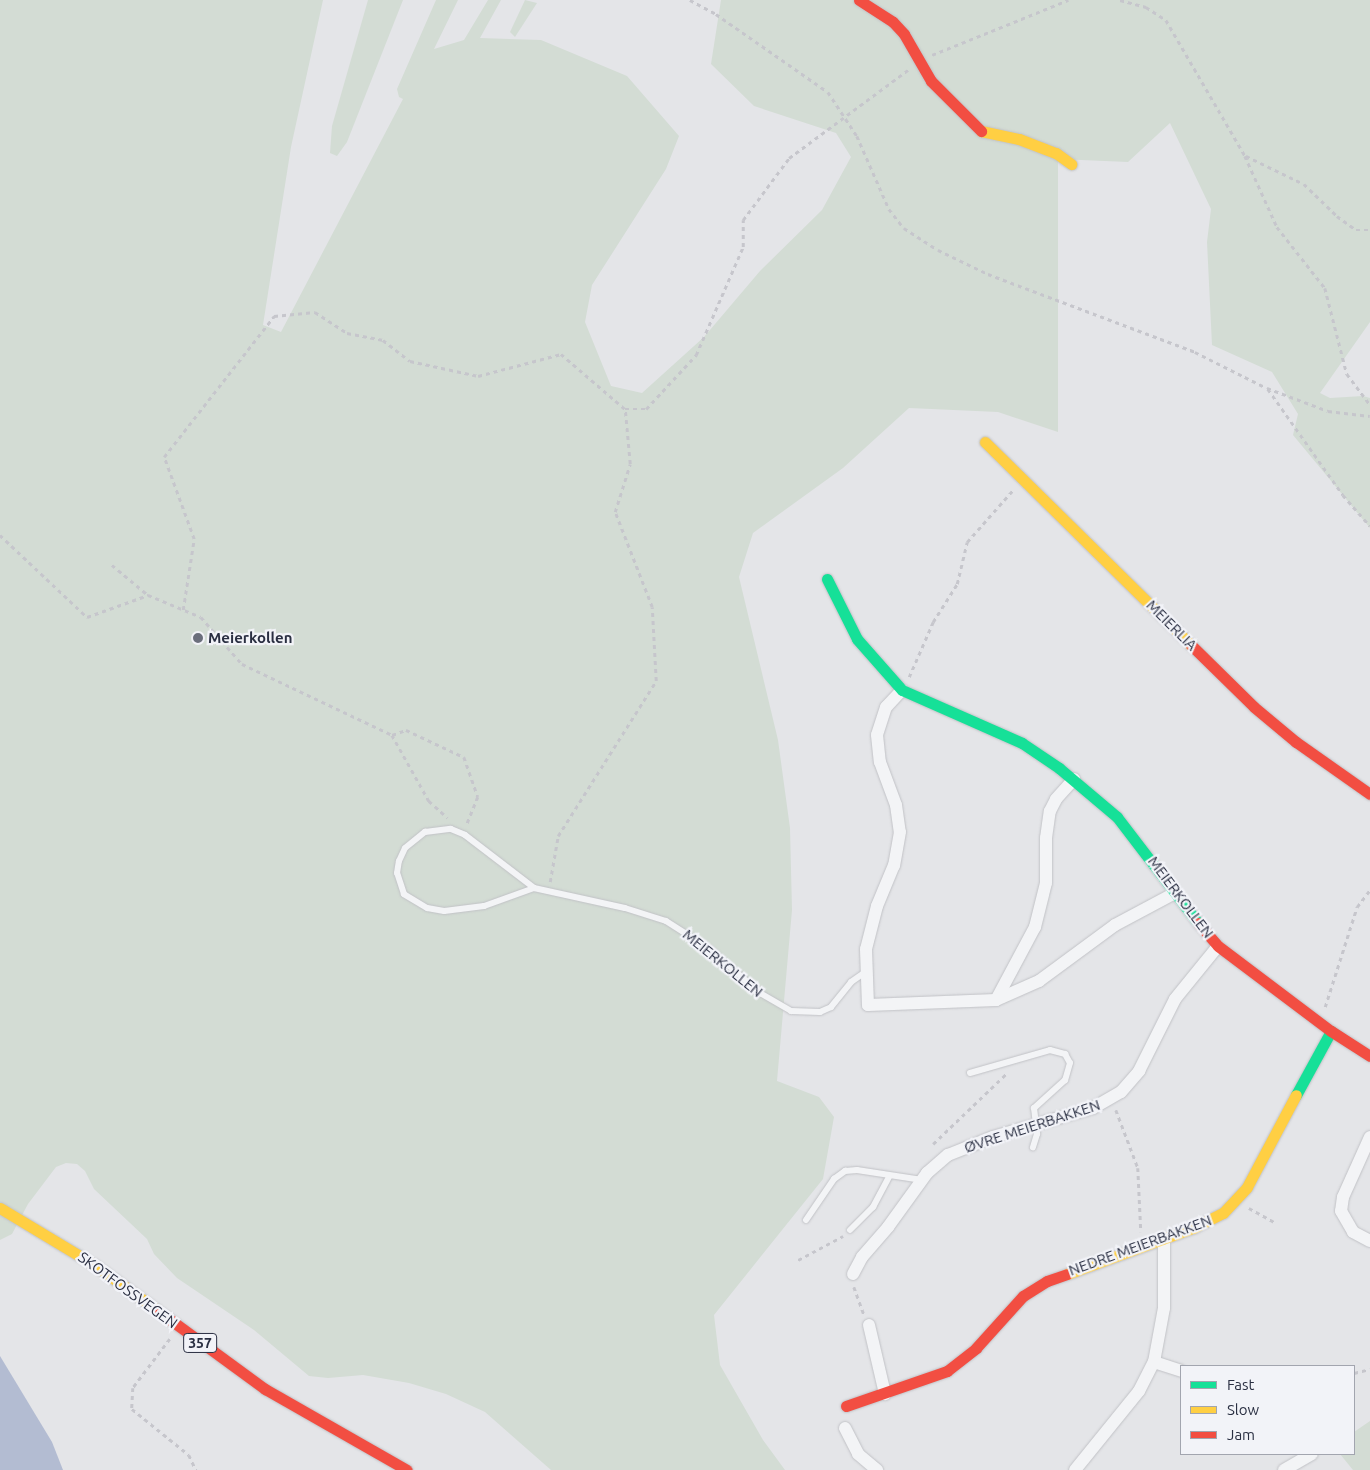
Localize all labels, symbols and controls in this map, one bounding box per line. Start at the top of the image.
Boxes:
street label: MEIERLIA [1143,596,1201,654]
place label: Meierkollen [208,629,292,647]
marker: Meierkollen [192,632,204,644]
street label: MEIERKOLLEN [1144,853,1218,941]
street label: MEIERKOLLEN [679,925,767,1001]
street label: ØVRE MEIERBAKKEN [962,1096,1102,1156]
street label: NEDRE MEIERBAKKEN [1066,1211,1214,1279]
street label: SKOTFOSSVEGEN [75,1248,181,1332]
road number: 357 [182,1332,218,1355]
legend [1180,1365,1355,1455]
text: Fast [1227,1376,1254,1393]
text: Slow [1227,1401,1259,1418]
text: Jam [1227,1426,1255,1443]

